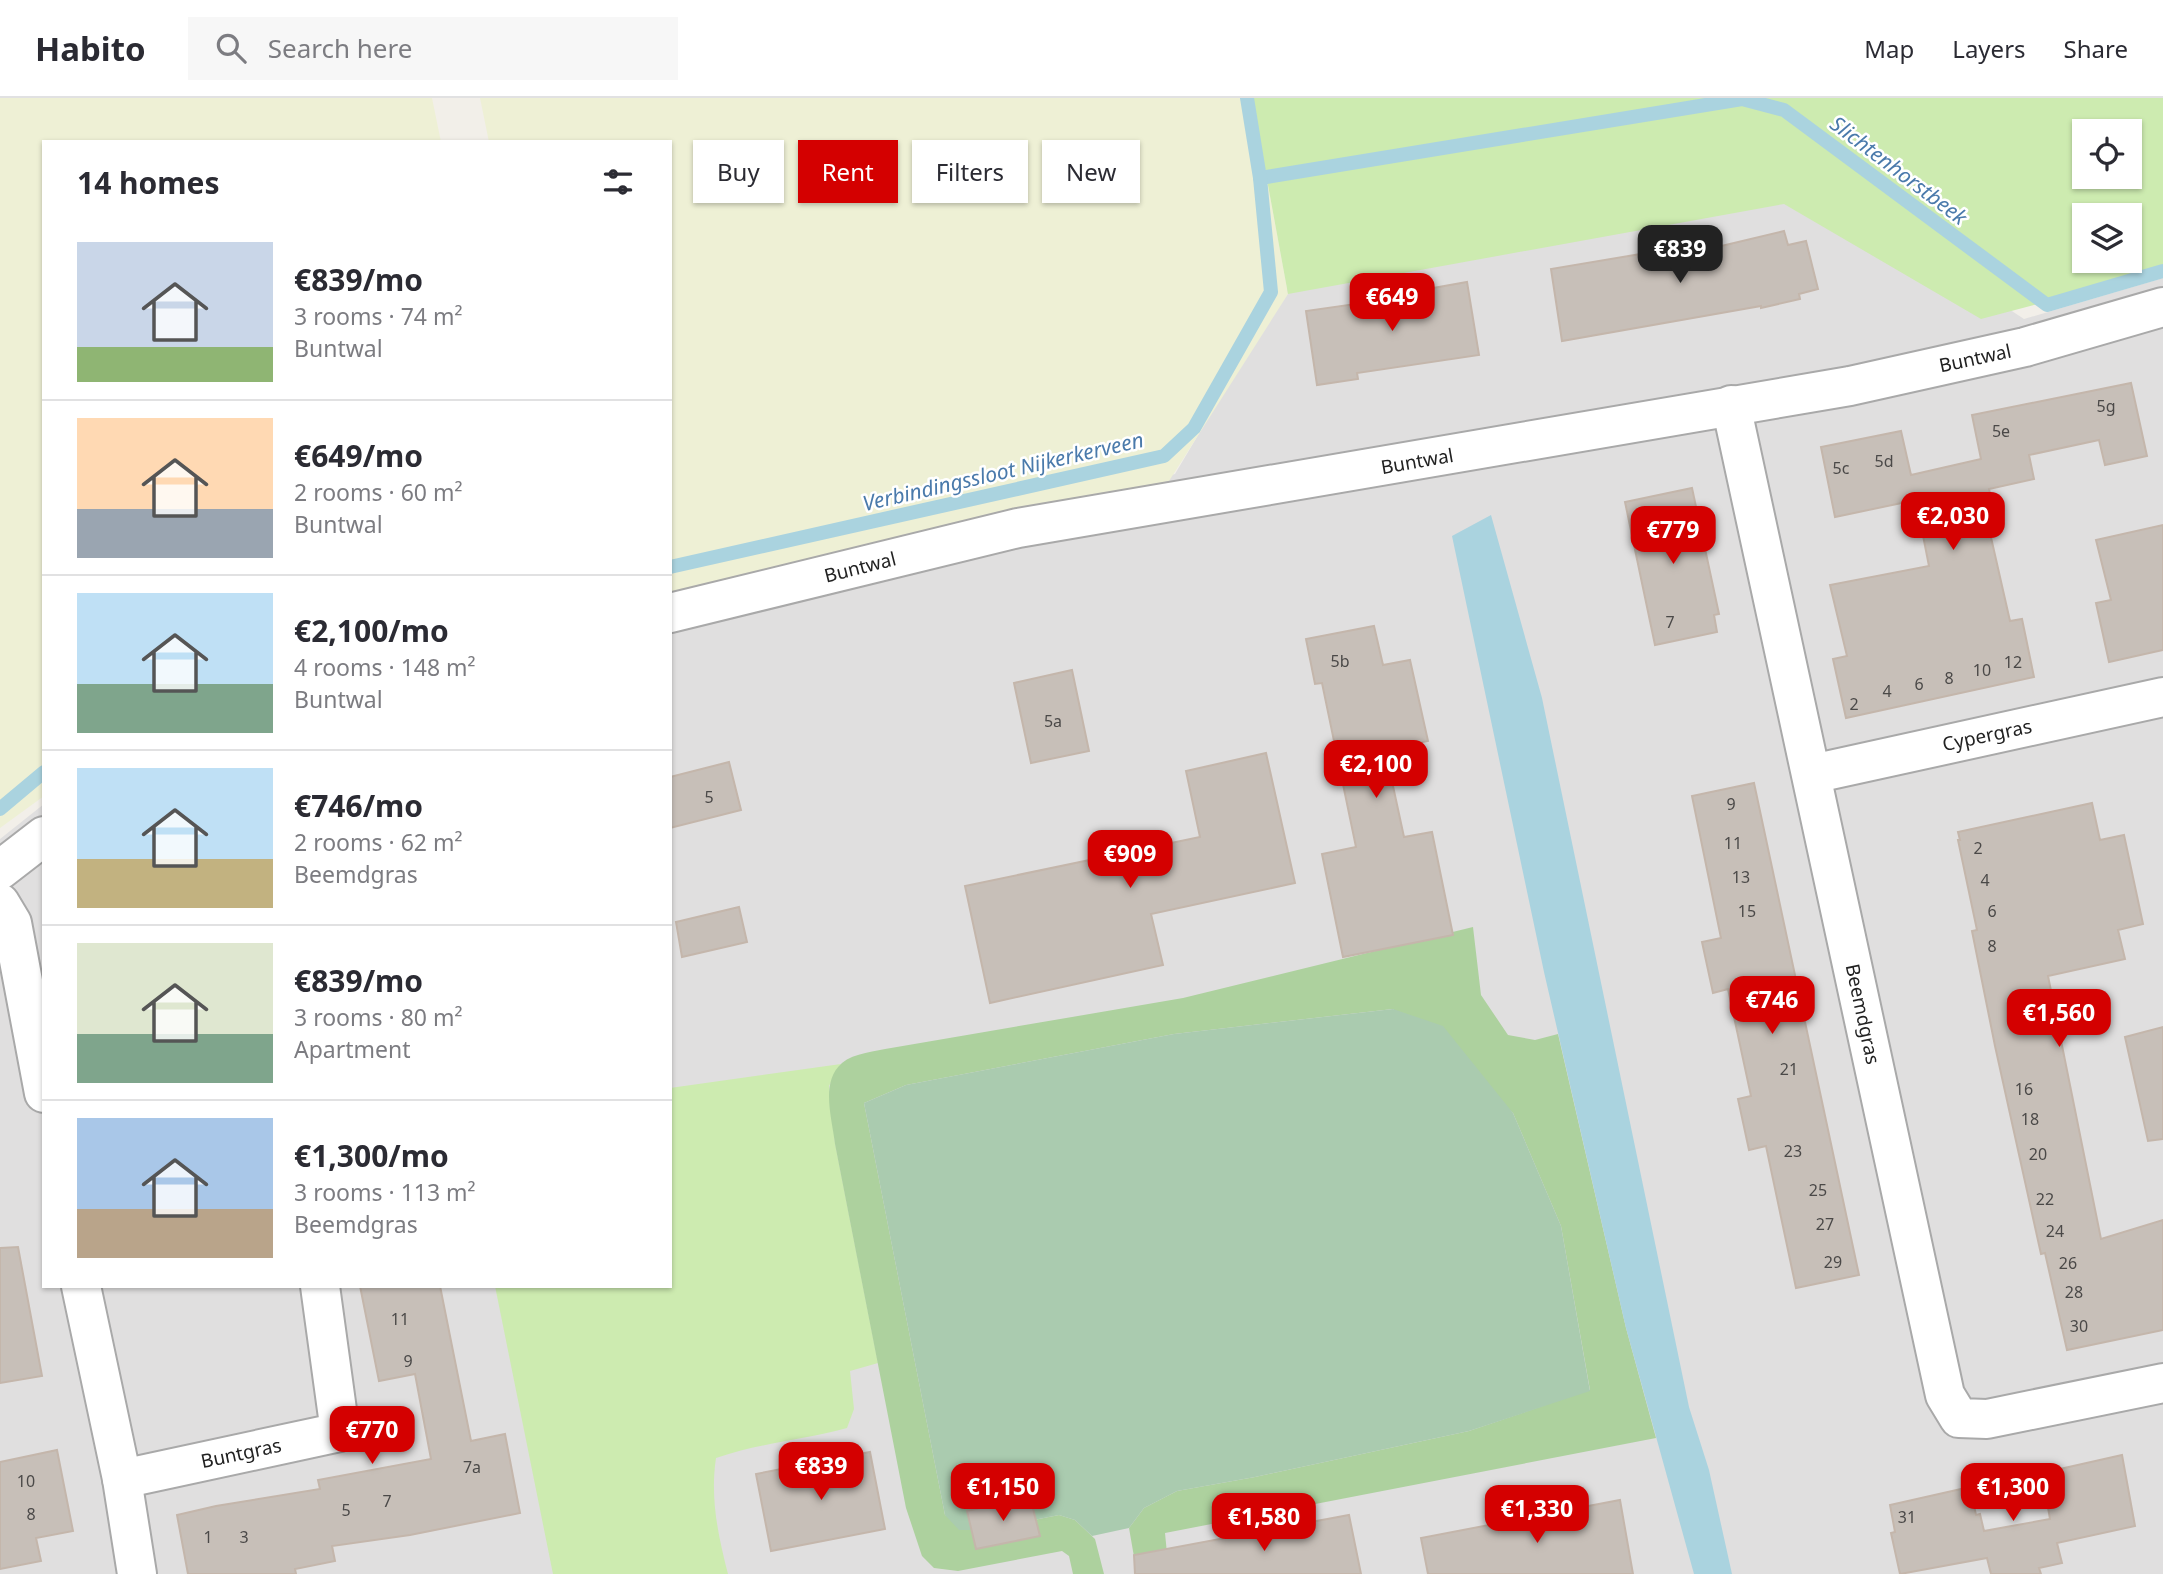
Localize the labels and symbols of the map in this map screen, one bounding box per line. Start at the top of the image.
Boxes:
water label: Slichtenhorstbeek [1825,109,1974,232]
pin: €839 [1639,226,1721,285]
pin: €649 [1351,274,1433,333]
street label: Buntwal [1936,338,2014,378]
house number: 5g [2097,395,2116,417]
house number: 5e [1992,420,2010,442]
water label: Verbindingssloot Nijkerkerveen [860,425,1146,517]
street label: Buntwal [1379,442,1455,480]
house number: 5d [1875,450,1894,472]
house number: 5c [1833,457,1850,479]
pin: €2,030 [1896,492,2010,552]
pin: €779 [1632,506,1714,566]
street label: Buntwal [821,546,899,588]
house number: 7 [1665,611,1675,633]
house number: 5b [1331,650,1350,672]
house number: 12 [2004,651,2022,673]
house number: 10 [1973,659,1991,681]
house number: 8 [1944,667,1954,689]
house number: 6 [1914,673,1924,695]
house number: 4 [1882,680,1892,702]
house number: 2 [1849,693,1859,715]
house number: 5a [1044,710,1062,732]
street label: Cypergras [1940,713,2034,757]
pin: €2,100 [1319,740,1433,800]
house number: 5 [704,786,714,808]
house number: 9 [1726,793,1736,815]
pin: €909 [1089,830,1171,890]
house number: 11 [1724,832,1742,854]
house number: 2 [1973,837,1983,859]
house number: 13 [1732,866,1750,888]
house number: 4 [1980,869,1990,891]
house number: 15 [1738,900,1756,922]
house number: 6 [1987,900,1997,922]
house number: 8 [1987,935,1997,957]
street label: Beemdgras [1840,961,1886,1067]
pin: €746 [1731,976,1813,1036]
pin: €1,560 [2002,990,2116,1049]
house number: 21 [1780,1058,1798,1080]
house number: 16 [2015,1078,2033,1100]
house number: 18 [2021,1108,2039,1130]
house number: 23 [1784,1140,1802,1162]
house number: 20 [2029,1143,2047,1165]
house number: 25 [1809,1179,1827,1201]
house number: 22 [2036,1188,2054,1210]
house number: 27 [1816,1213,1834,1235]
house number: 24 [2046,1220,2064,1242]
house number: 29 [1824,1251,1842,1273]
house number: 26 [2059,1252,2077,1274]
house number: 28 [2065,1281,2083,1303]
house number: 11 [391,1308,409,1330]
house number: 30 [2070,1315,2088,1337]
house number: 9 [403,1350,413,1372]
pin: €770 [331,1406,413,1466]
street label: Buntgras [198,1432,284,1474]
pin: €839 [780,1442,862,1502]
house number: 7a [463,1456,481,1478]
pin: €1,150 [946,1464,1060,1523]
pin: €1,300 [1956,1464,2070,1523]
house number: 10 [17,1470,35,1492]
pin: €1,330 [1480,1486,1594,1545]
house number: 7 [382,1490,392,1512]
pin: €1,580 [1207,1494,1321,1553]
house number: 5 [341,1499,351,1521]
house number: 8 [26,1503,36,1525]
house number: 31 [1898,1506,1916,1528]
house number: 1 [203,1526,213,1548]
house number: 3 [239,1526,249,1548]

